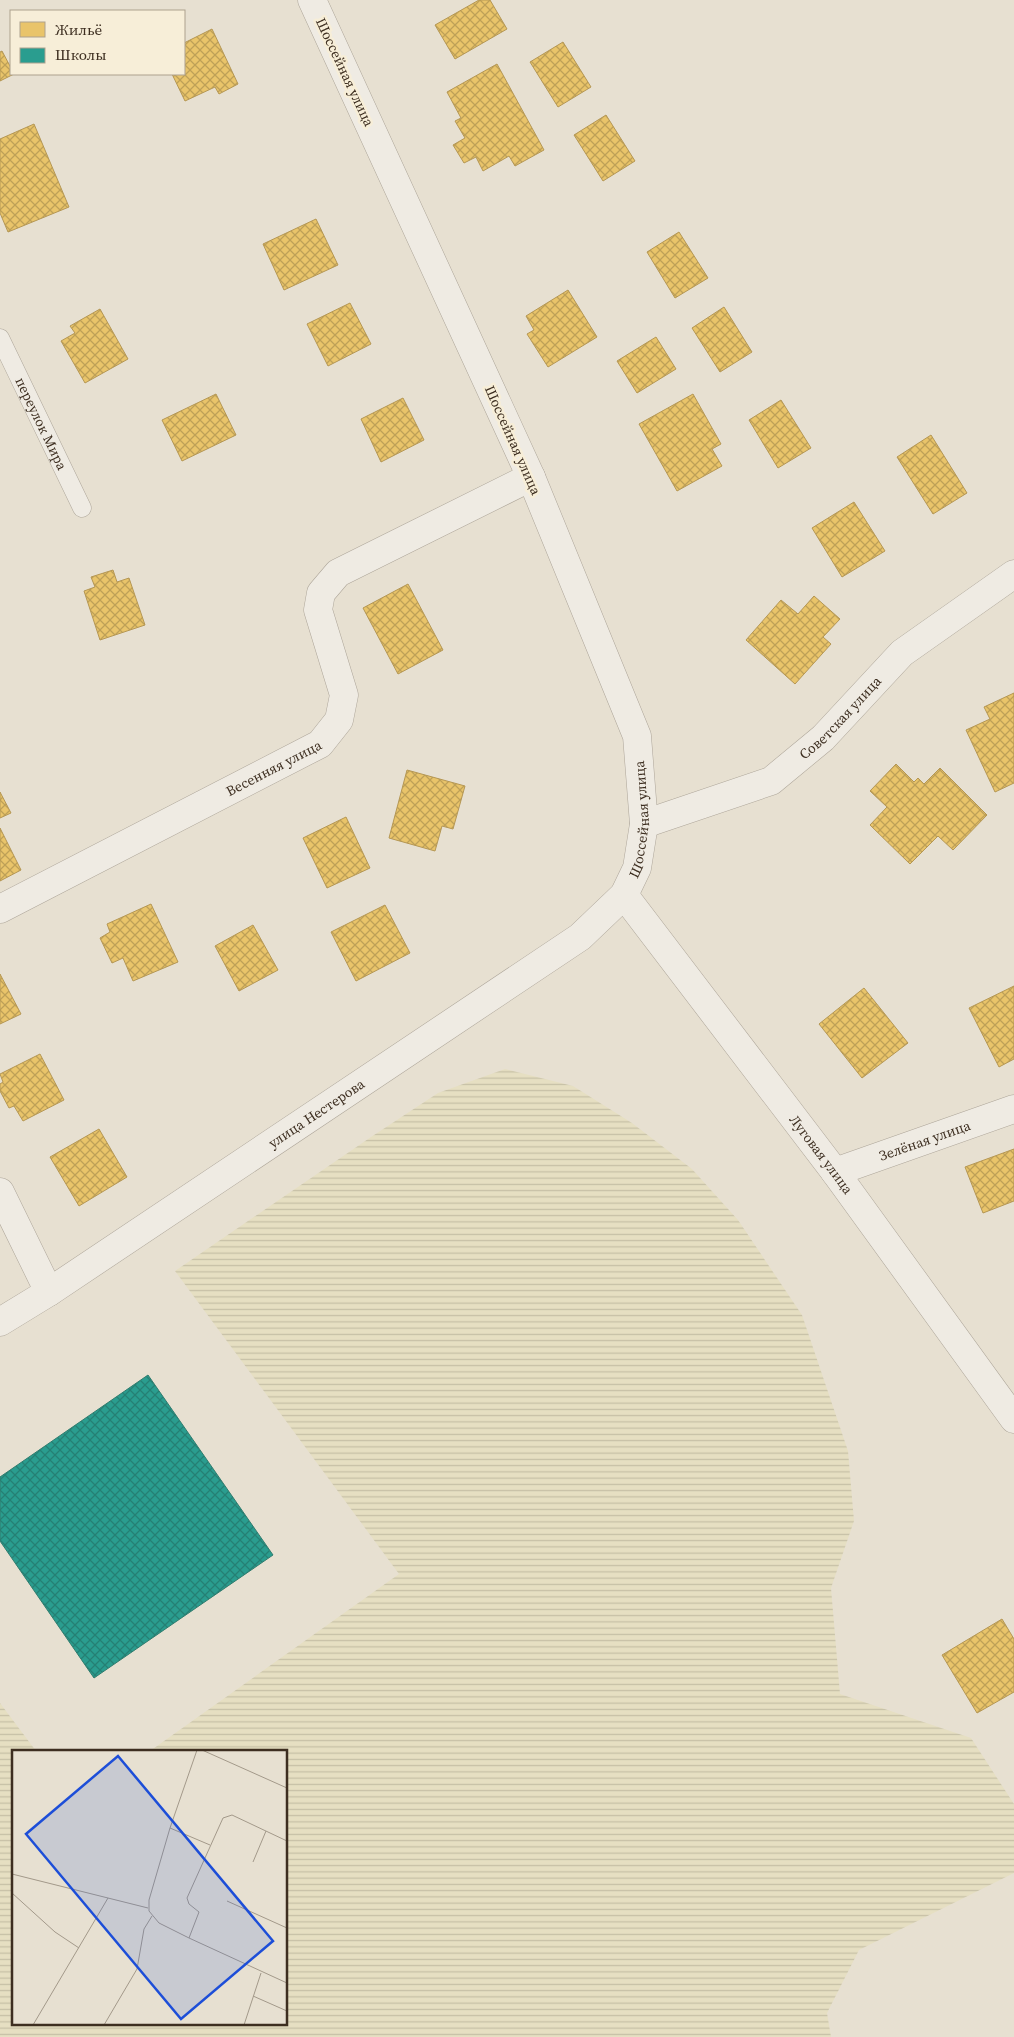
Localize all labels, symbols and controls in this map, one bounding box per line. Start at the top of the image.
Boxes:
legend [10,10,185,75]
street label: Шоссейная улица [311,14,379,130]
text: Жильё [55,19,103,40]
text: Школы [55,44,106,65]
street label: переулок Мира [10,374,73,474]
street label: Шоссейная улица [480,382,546,499]
street label: Советская улица [795,671,886,764]
street label: Весенняя улица [222,734,326,801]
street label: Шоссейная улица [624,759,654,881]
street label: улица Нестерова [264,1073,369,1153]
street label: Луговая улица [785,1110,858,1199]
street label: Зелёная улица [876,1115,974,1166]
inset map [12,1750,288,2024]

